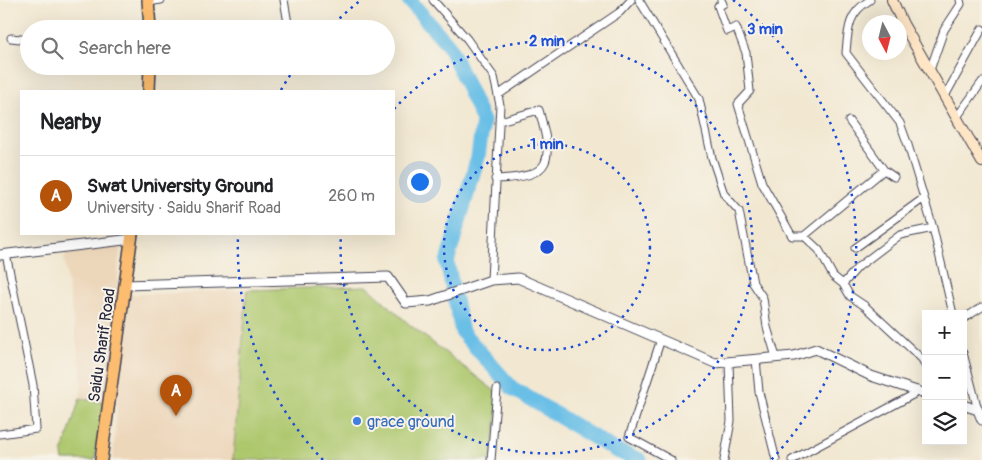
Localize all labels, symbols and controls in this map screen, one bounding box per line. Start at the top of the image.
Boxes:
north arrow [862,15,907,60]
search box [20,20,395,75]
text: 3 min [747,20,783,39]
text: 2 min [529,32,565,51]
icon: search [38,34,66,62]
text: Search here [78,36,171,60]
text: Nearby [40,109,101,136]
text: 1 min [530,135,564,154]
your location [407,169,433,195]
text: Swat University Ground [87,174,274,198]
text: A [51,186,61,206]
text: 260 m [328,186,375,206]
text: University · Saidu Sharif Road [87,198,281,218]
centre of rings [538,238,556,256]
street label: Saidu Sharif Road [84,287,120,403]
map controls [922,310,967,445]
button: + [922,310,967,355]
button: − [922,355,967,400]
pin: A [160,375,192,416]
button: layers [922,400,967,445]
place label: grace ground [367,412,455,432]
marker: grace ground [351,415,363,427]

